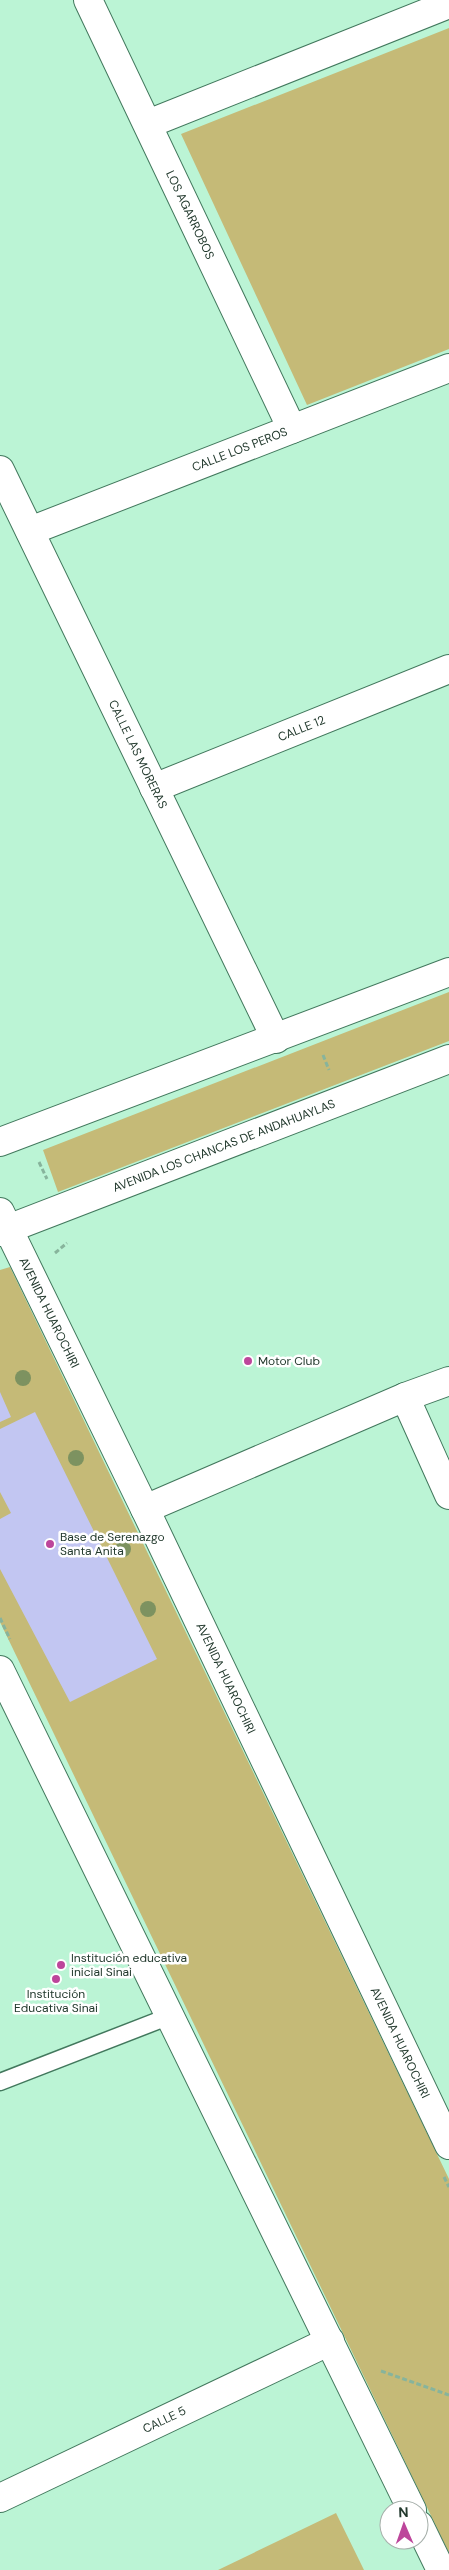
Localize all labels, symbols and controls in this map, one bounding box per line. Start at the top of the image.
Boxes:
street label: LOS AGARROBOS [162,168,218,262]
street label: CALLE LOS PEROS [190,424,290,475]
street label: CALLE LAS MORERAS [105,697,171,811]
street label: CALLE 12 [275,712,328,745]
street label: AVENIDA LOS CHANCAS DE ANDAHUAYLAS [110,1096,338,1196]
street label: AVENIDA HUAROCHIRI [15,1255,83,1371]
place label: Motor Club [258,1353,320,1369]
marker: Motor Club [242,1355,254,1367]
place label: Base de Serenazgo Santa Anita [60,1529,165,1559]
marker: Base de Serenazgo Santa Anita [44,1538,56,1550]
street label: AVENIDA HUAROCHIRI [192,1620,259,1736]
place label: Institución educativa inicial Sinai [71,1950,187,1980]
marker: Institución educativa inicial Sinai [55,1959,67,1971]
marker: Institución Educativa Sinai [50,1973,62,1985]
street label: AVENIDA HUAROCHIRI [367,1985,433,2101]
place label: Institución Educativa Sinai [14,1986,98,2016]
street label: CALLE 5 [140,2403,189,2437]
north arrow [379,2500,429,2550]
text: N [398,2503,409,2521]

